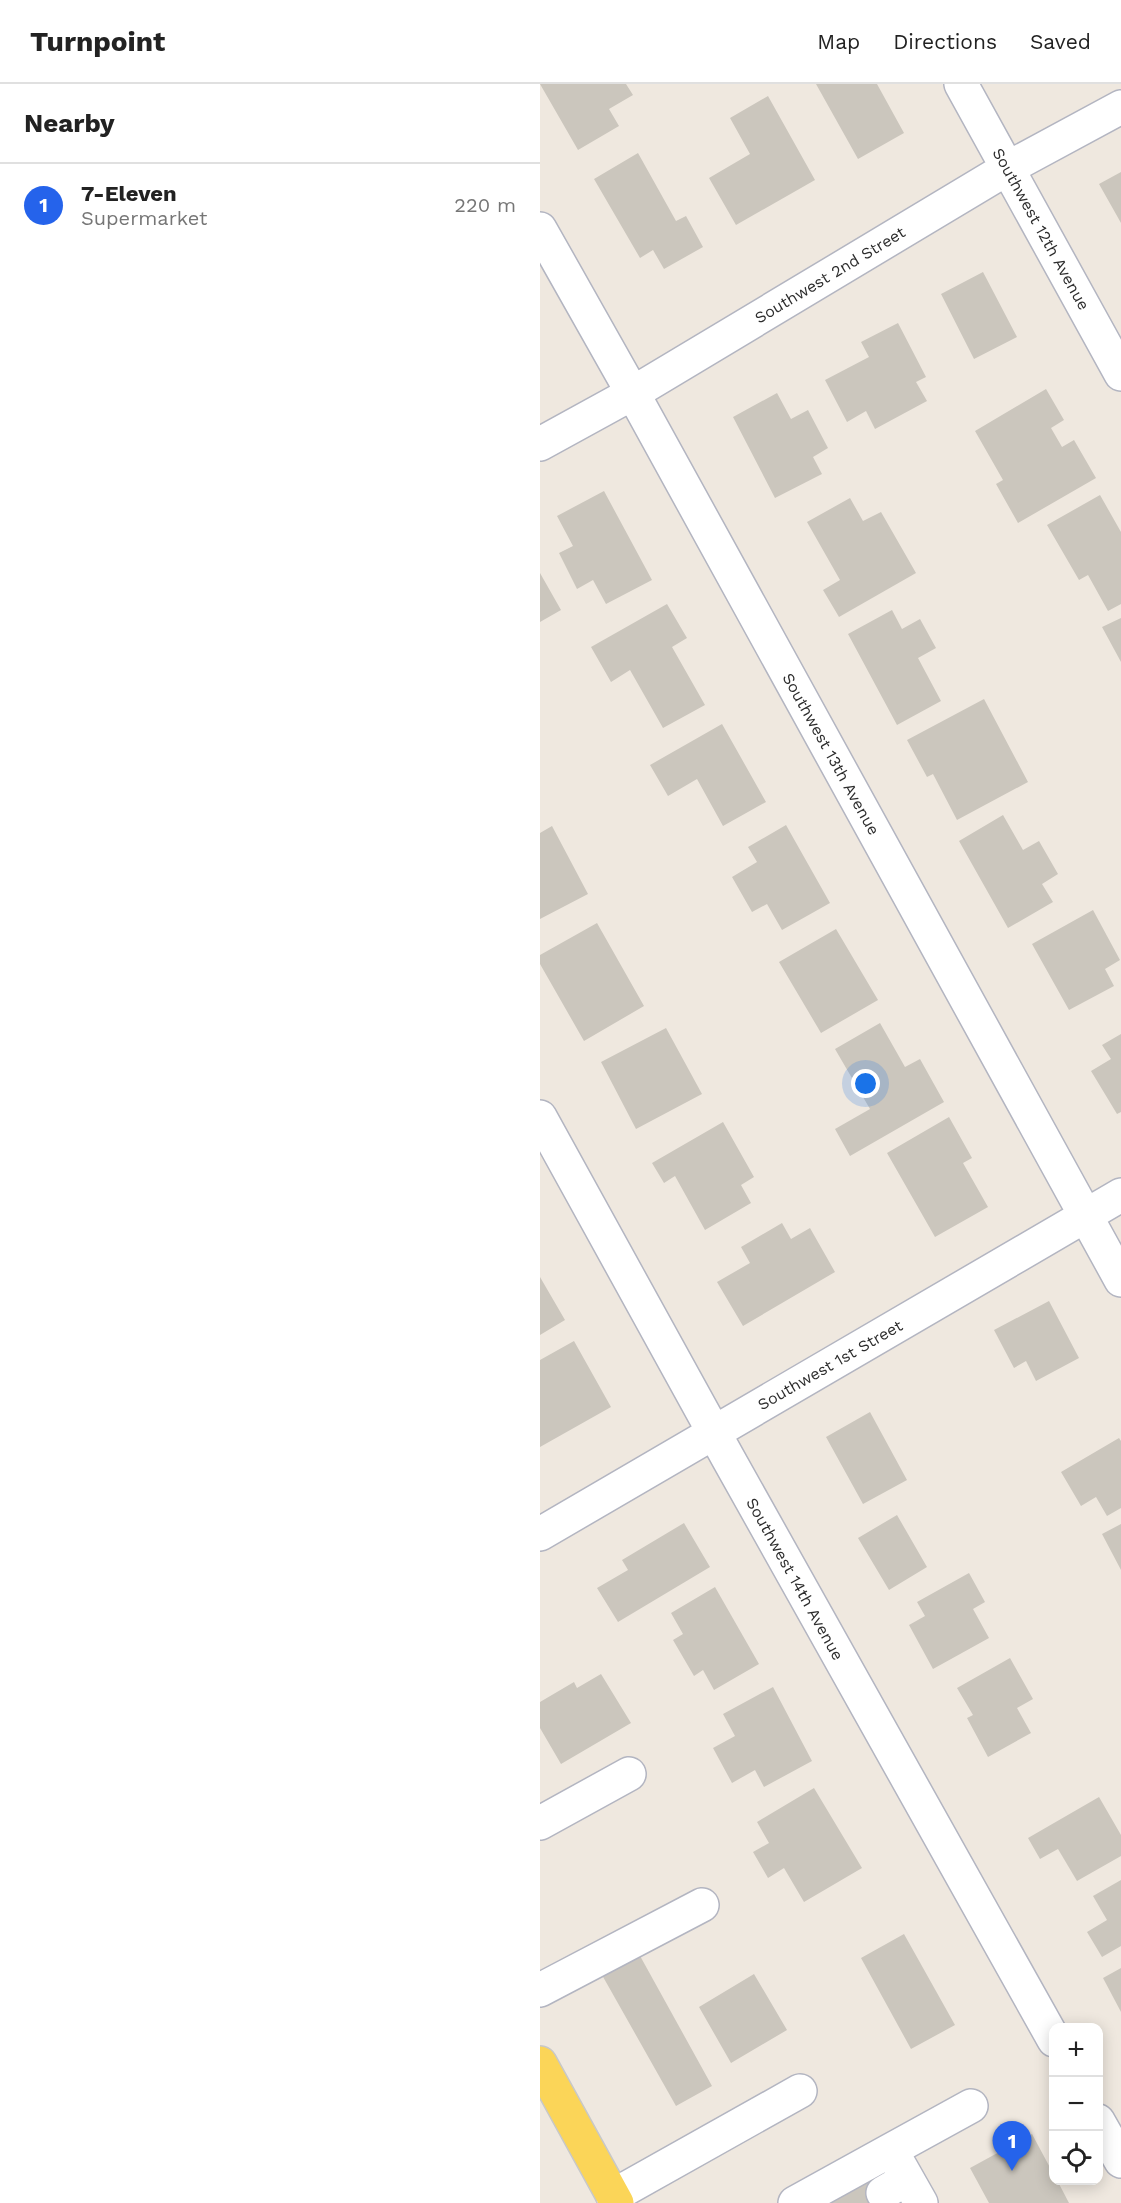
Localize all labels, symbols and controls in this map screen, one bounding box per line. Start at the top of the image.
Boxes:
text: Turnpoint [30,25,165,58]
text: Map [817,29,860,54]
text: Directions [893,29,997,54]
text: Saved [1030,29,1091,54]
text: Nearby [24,108,115,138]
street label: Southwest 12th Avenue [988,145,1094,313]
text: 7-Eleven [81,181,177,206]
text: 1 [39,193,48,217]
text: 220 m [454,193,516,217]
text: Supermarket [81,206,207,230]
street label: Southwest 2nd Street [751,222,909,327]
street label: Southwest 13th Avenue [778,670,884,838]
your location [851,1069,880,1098]
street label: Southwest 1st Street [754,1316,906,1414]
street label: Southwest 14th Avenue [742,1494,848,1664]
map controls [1049,2023,1103,2185]
button: + [1049,2023,1103,2077]
button: − [1049,2077,1103,2131]
pin: 1 [992,2122,1032,2171]
button: locate [1049,2131,1103,2185]

